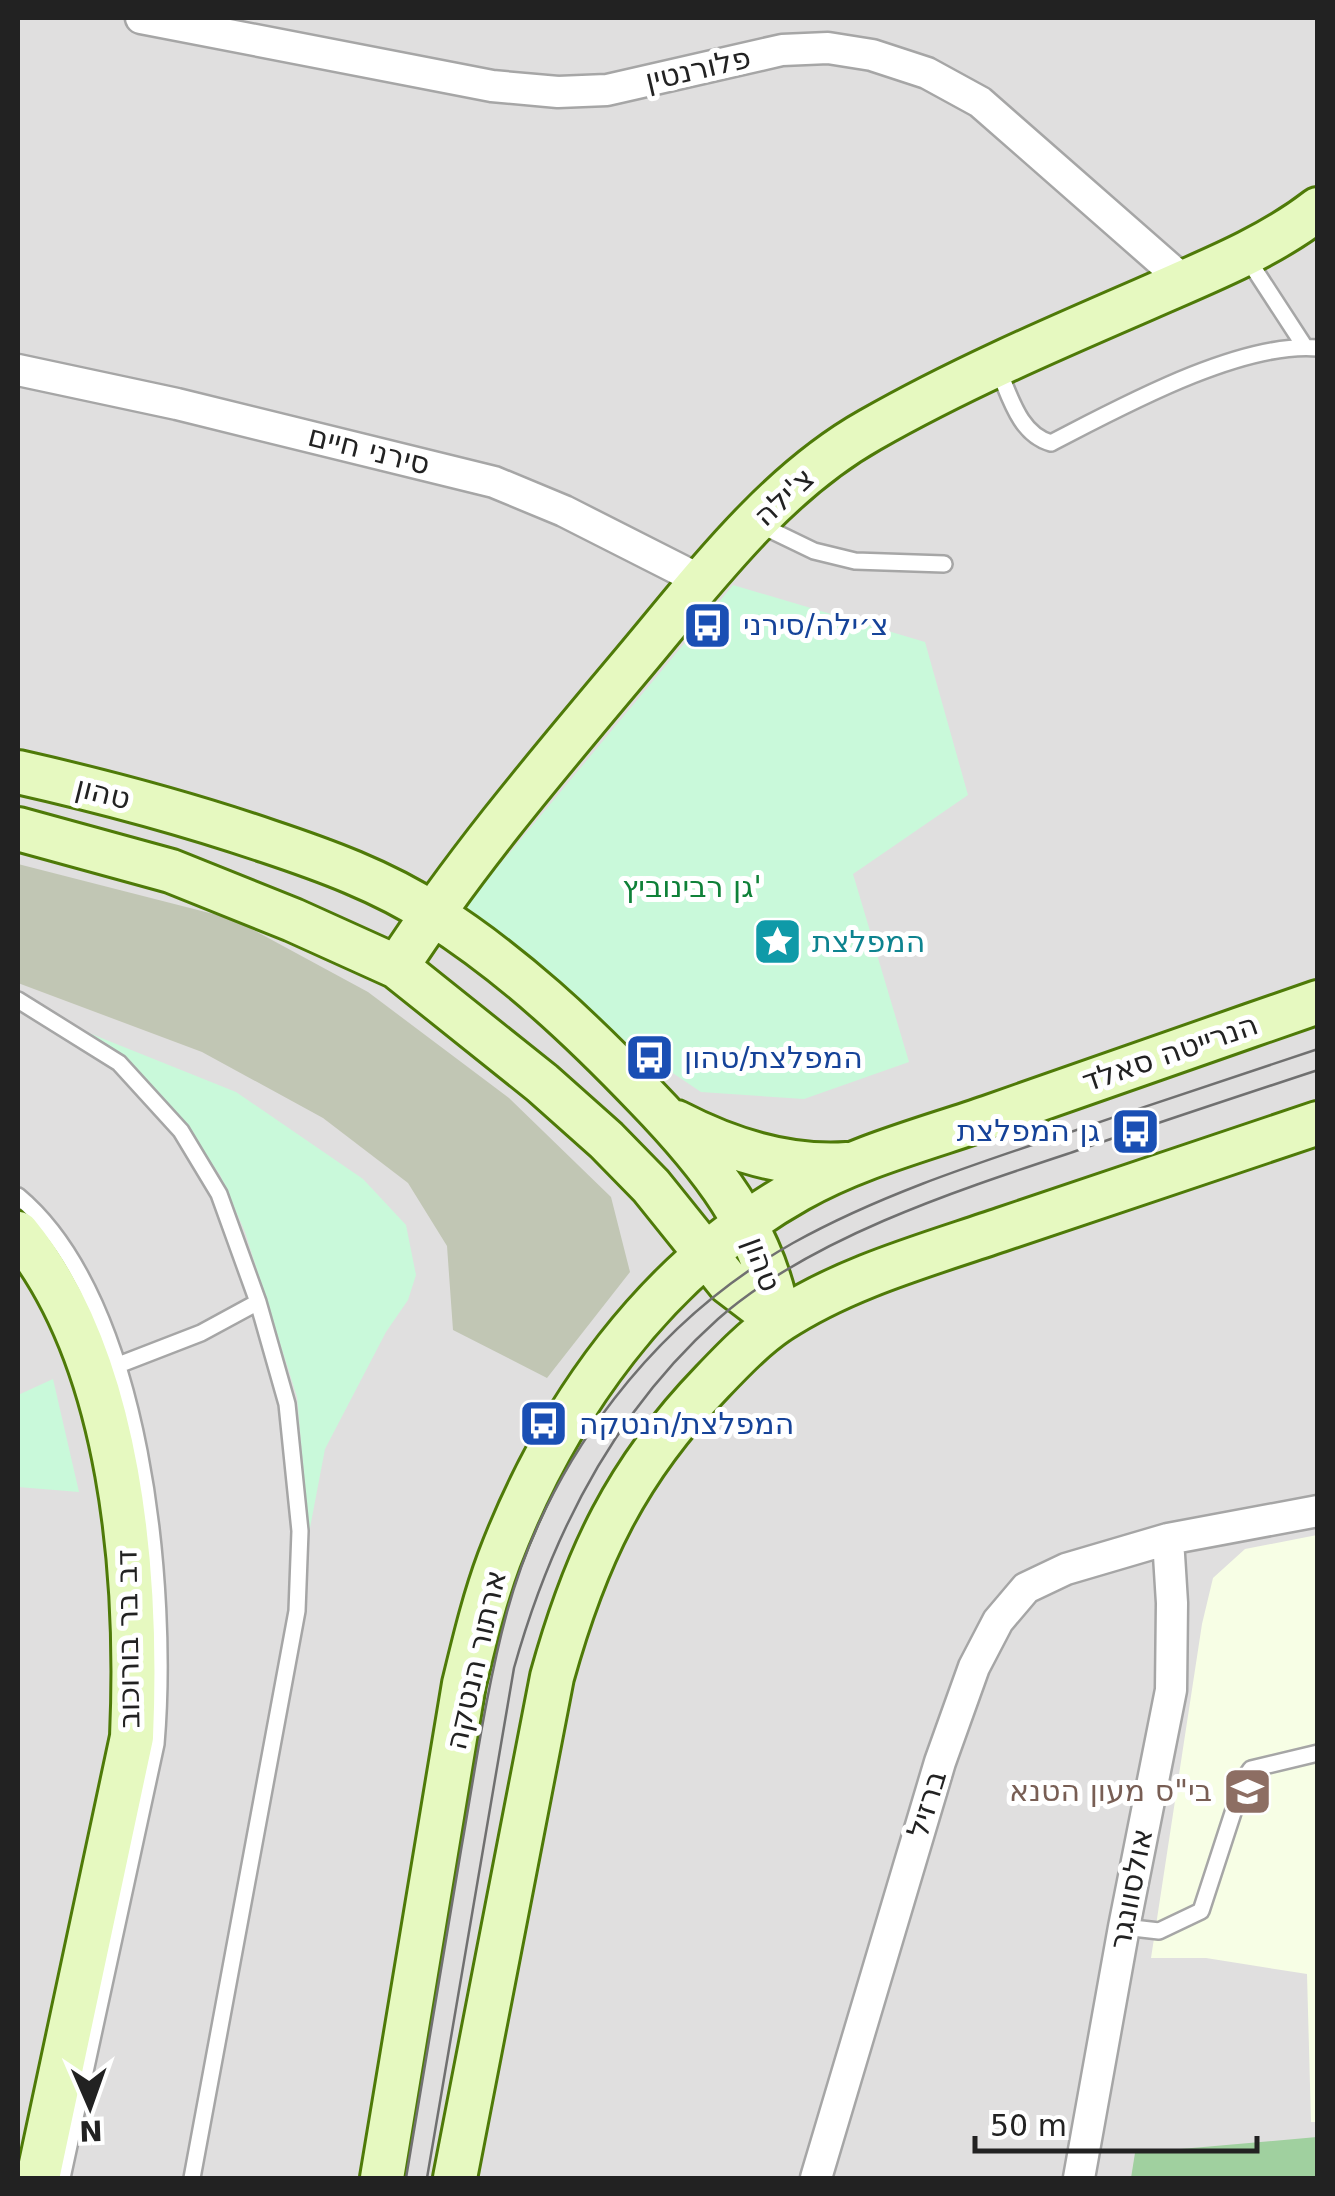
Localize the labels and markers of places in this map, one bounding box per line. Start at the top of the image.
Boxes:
bus stop icon: צ׳ילה/סירני [682,599,734,651]
place label: צ׳ילה/סירני [743,607,889,642]
place icon: המפלצת [751,916,803,968]
place label: המפלצת [812,924,925,959]
bus stop icon: המפלצת/טהון [623,1032,675,1084]
place label: המפלצת/טהון [684,1040,863,1075]
bus stop icon: גן המפלצת [1109,1105,1161,1157]
place label: גן המפלצת [957,1113,1100,1148]
bus stop icon: המפלצת/הנטקה [518,1398,570,1450]
place label: המפלצת/הנטקה [579,1406,794,1441]
school or university icon: בי"ס מעון הטנא [1221,1765,1273,1817]
place label: בי"ס מעון הטנא [1009,1773,1212,1808]

